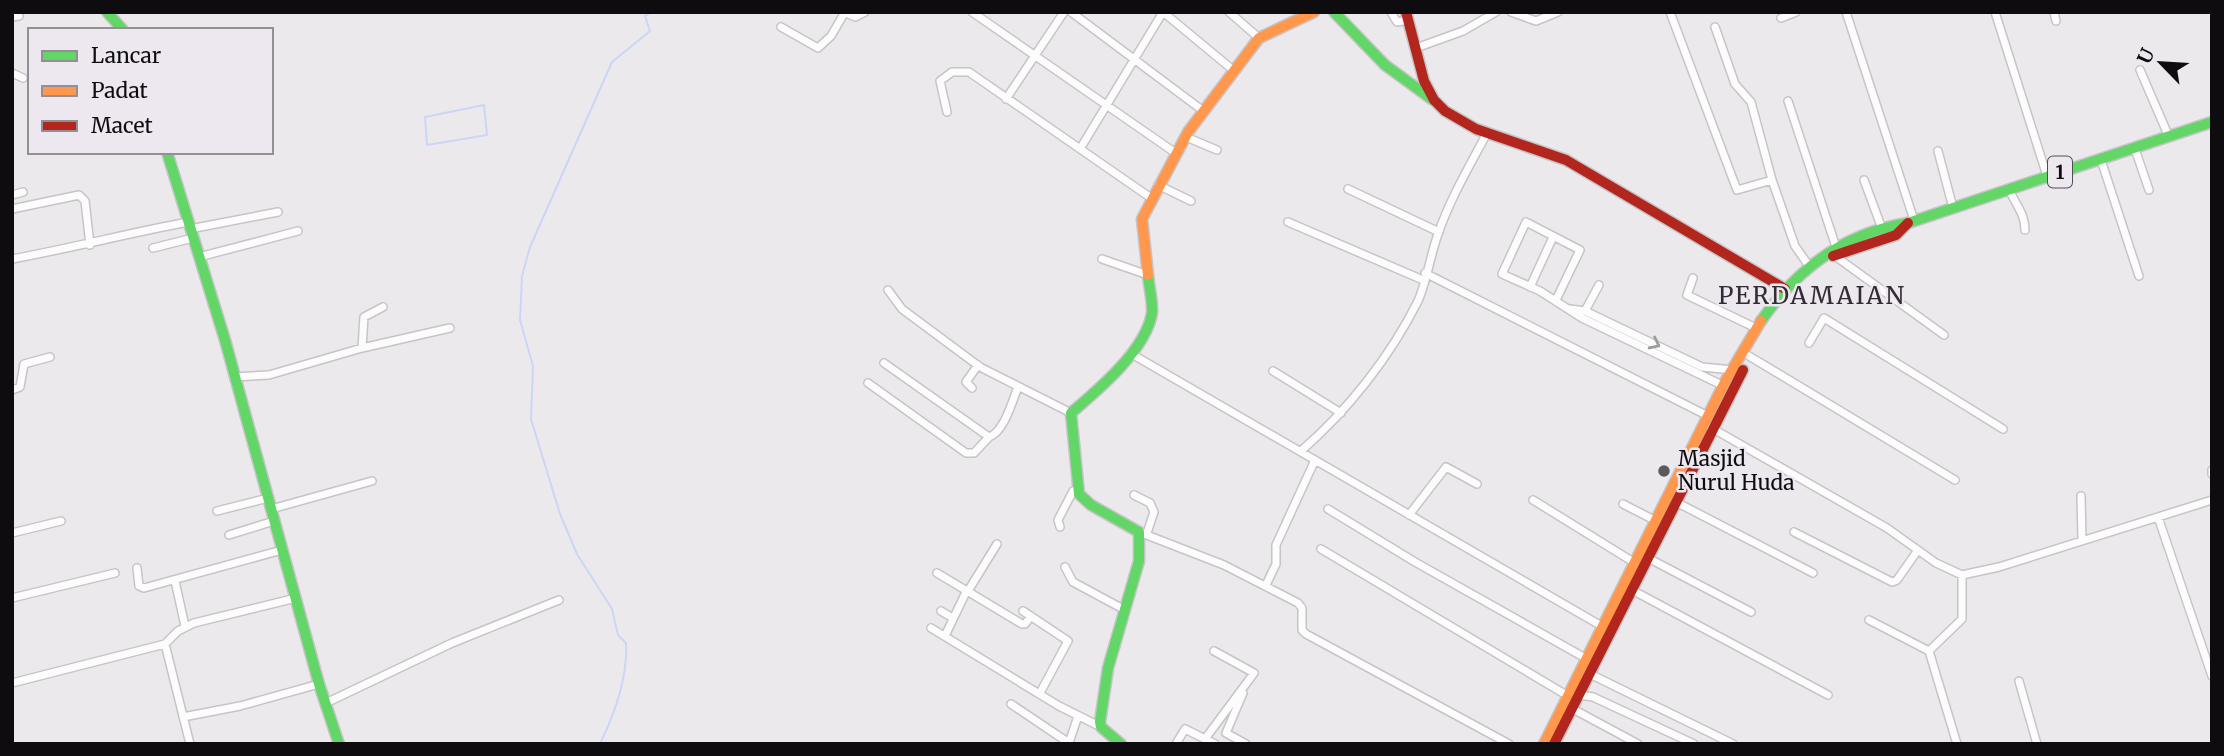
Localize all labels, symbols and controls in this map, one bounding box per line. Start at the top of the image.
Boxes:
legend [28,28,273,154]
north arrow [2126,28,2196,98]
text: Lancar [91,42,161,69]
text: U [2132,44,2159,67]
text: Padat [91,77,148,104]
text: Macet [91,112,153,139]
road number: 1 [2048,156,2072,188]
district label: PERDAMAIAN [1718,280,1906,311]
one-way arrow [1648,335,1660,349]
place label: Masjid Nurul Huda [1678,445,1795,496]
marker: Masjid Nurul Huda [1656,463,1672,479]

